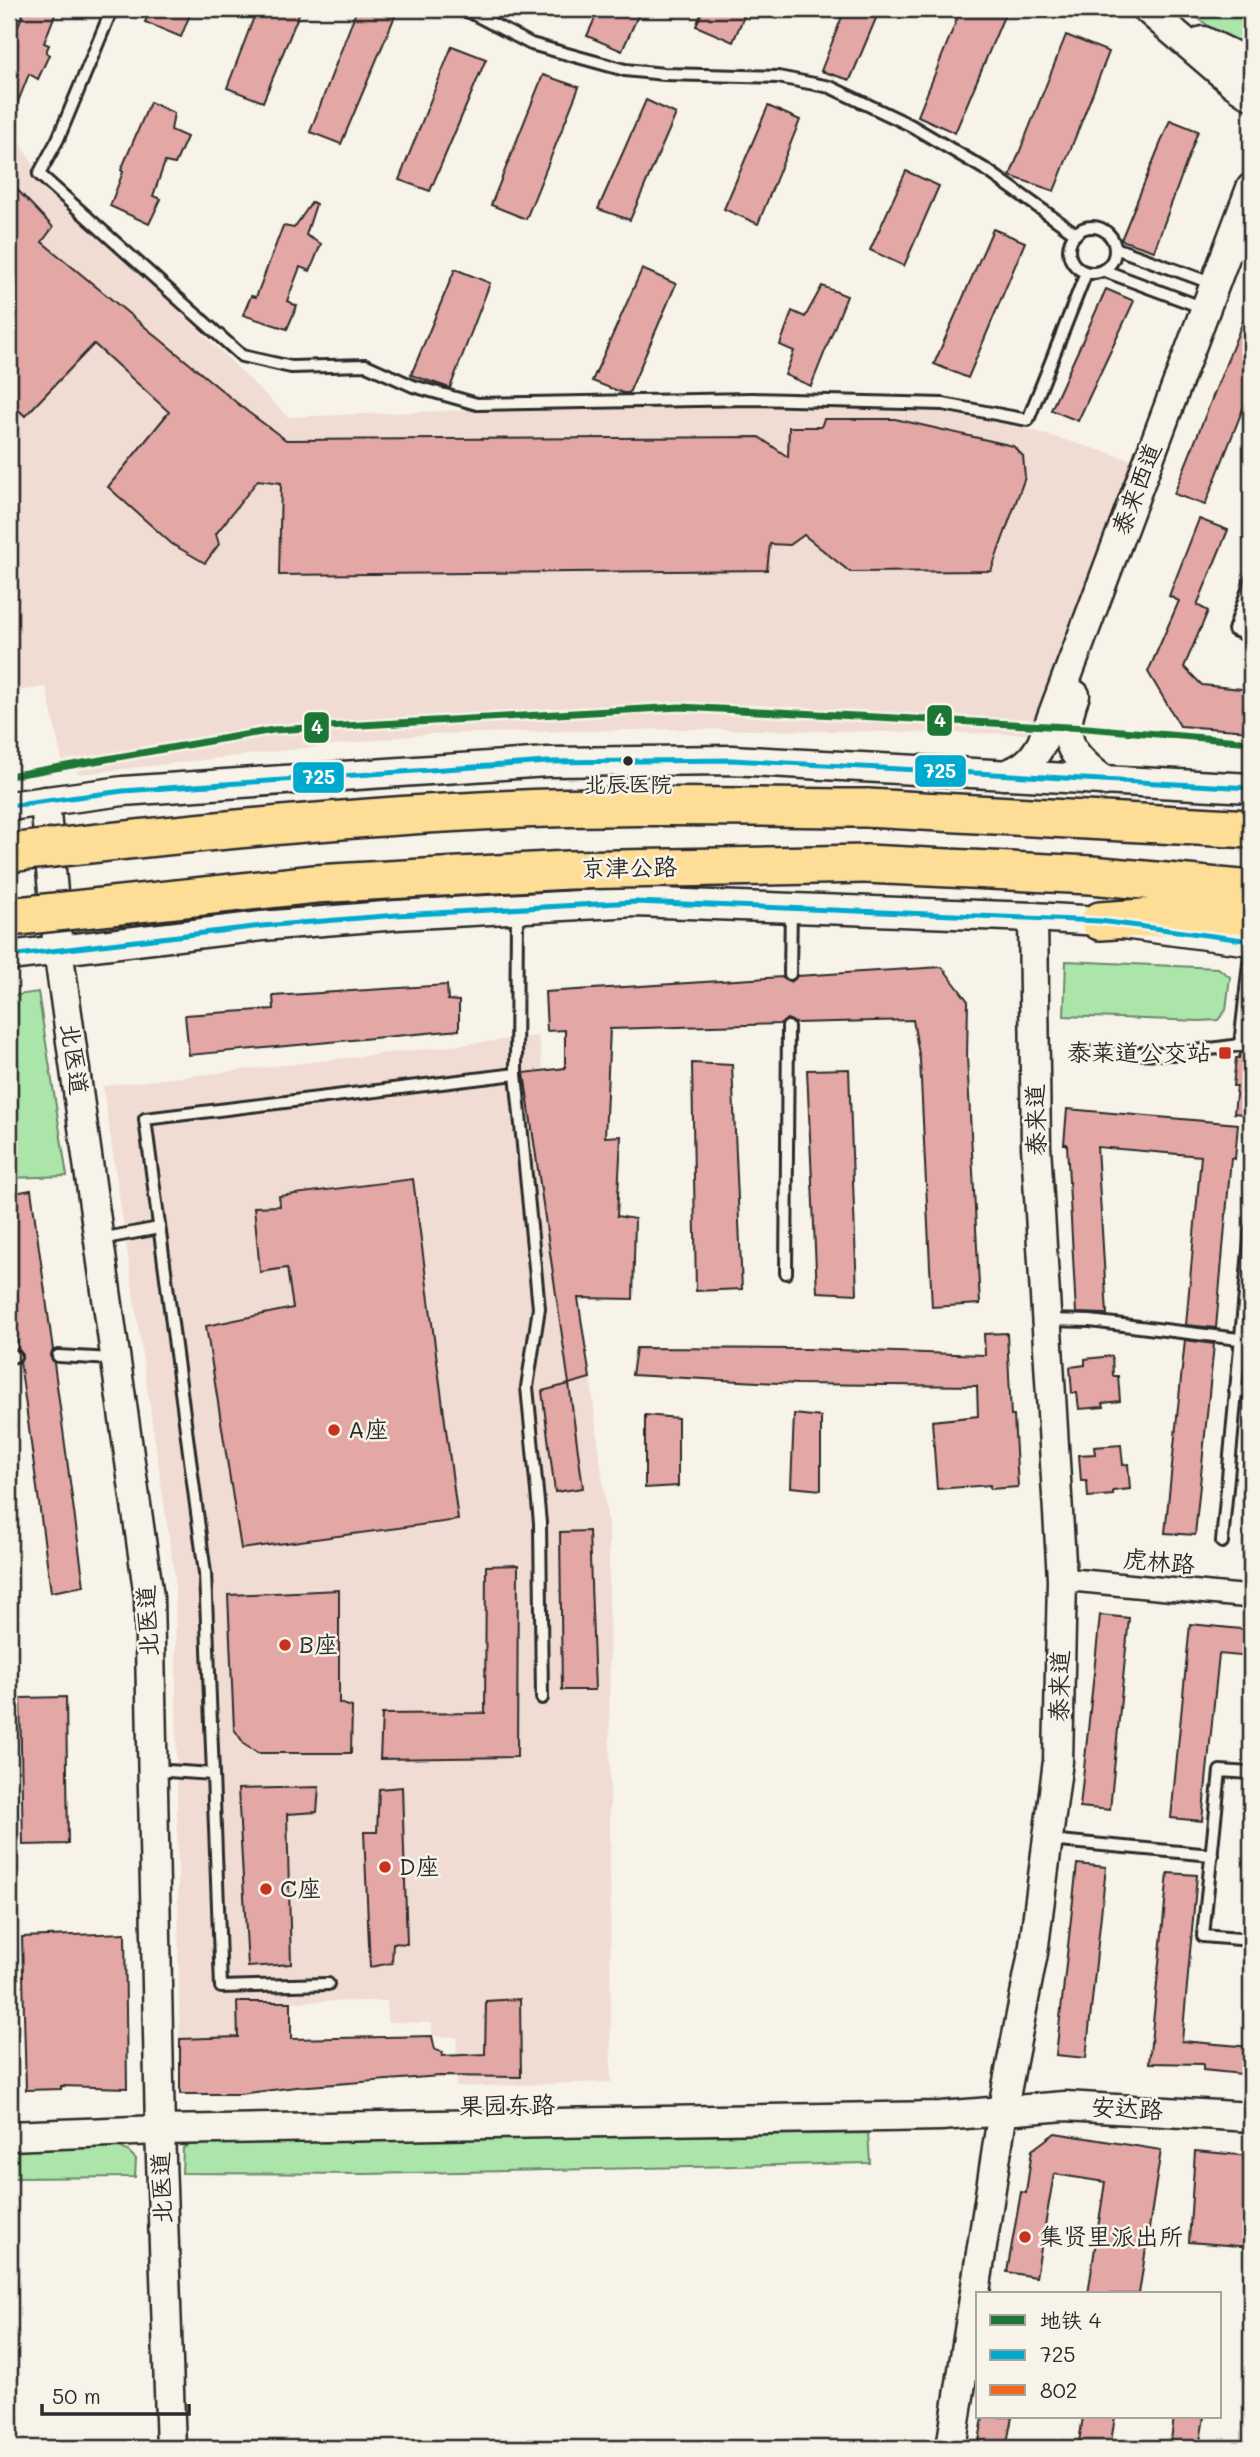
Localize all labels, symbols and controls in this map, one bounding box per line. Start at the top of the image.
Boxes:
street label: 泰来西道 [1104,438,1167,539]
line badge: 4 [926,704,953,737]
text: 4 [934,707,946,732]
line badge: 4 [303,711,330,744]
text: 4 [311,714,323,739]
marker: 北辰医院 [621,754,635,768]
line badge: 725 [914,754,967,788]
text: 725 [924,758,956,783]
line badge: 725 [292,761,345,794]
text: 725 [303,764,335,789]
place label: 北辰医院 [584,769,672,798]
street label: 京津公路 [581,850,677,883]
street label: 北医道 [55,1021,96,1097]
place label: 泰莱道公交站 [1067,1036,1211,1067]
marker: 泰莱道公交站 [1217,1045,1233,1061]
street label: 泰来道 [1018,1084,1051,1156]
place label: A座 [348,1413,389,1444]
marker: A座 [326,1422,342,1438]
street label: 虎林路 [1122,1542,1196,1579]
street label: 北医道 [129,1584,164,1658]
place label: B座 [299,1628,338,1659]
marker: B座 [277,1637,293,1653]
street label: 泰来道 [1042,1650,1075,1722]
place label: D座 [399,1850,440,1881]
marker: D座 [377,1859,393,1875]
place label: C座 [280,1872,321,1903]
marker: C座 [258,1881,274,1897]
street label: 果园东路 [459,2088,555,2121]
street label: 安达路 [1090,2090,1164,2125]
street label: 北医道 [144,2152,177,2225]
place label: 集贤里派出所 [1039,2220,1183,2251]
marker: 集贤里派出所 [1017,2229,1033,2245]
legend [976,2292,1222,2418]
text: 地铁 4 [1040,2306,1102,2333]
text: 725 [1040,2340,1076,2367]
scale bar [42,2373,189,2417]
text: 802 [1040,2376,1077,2403]
text: 50 m [52,2382,101,2409]

